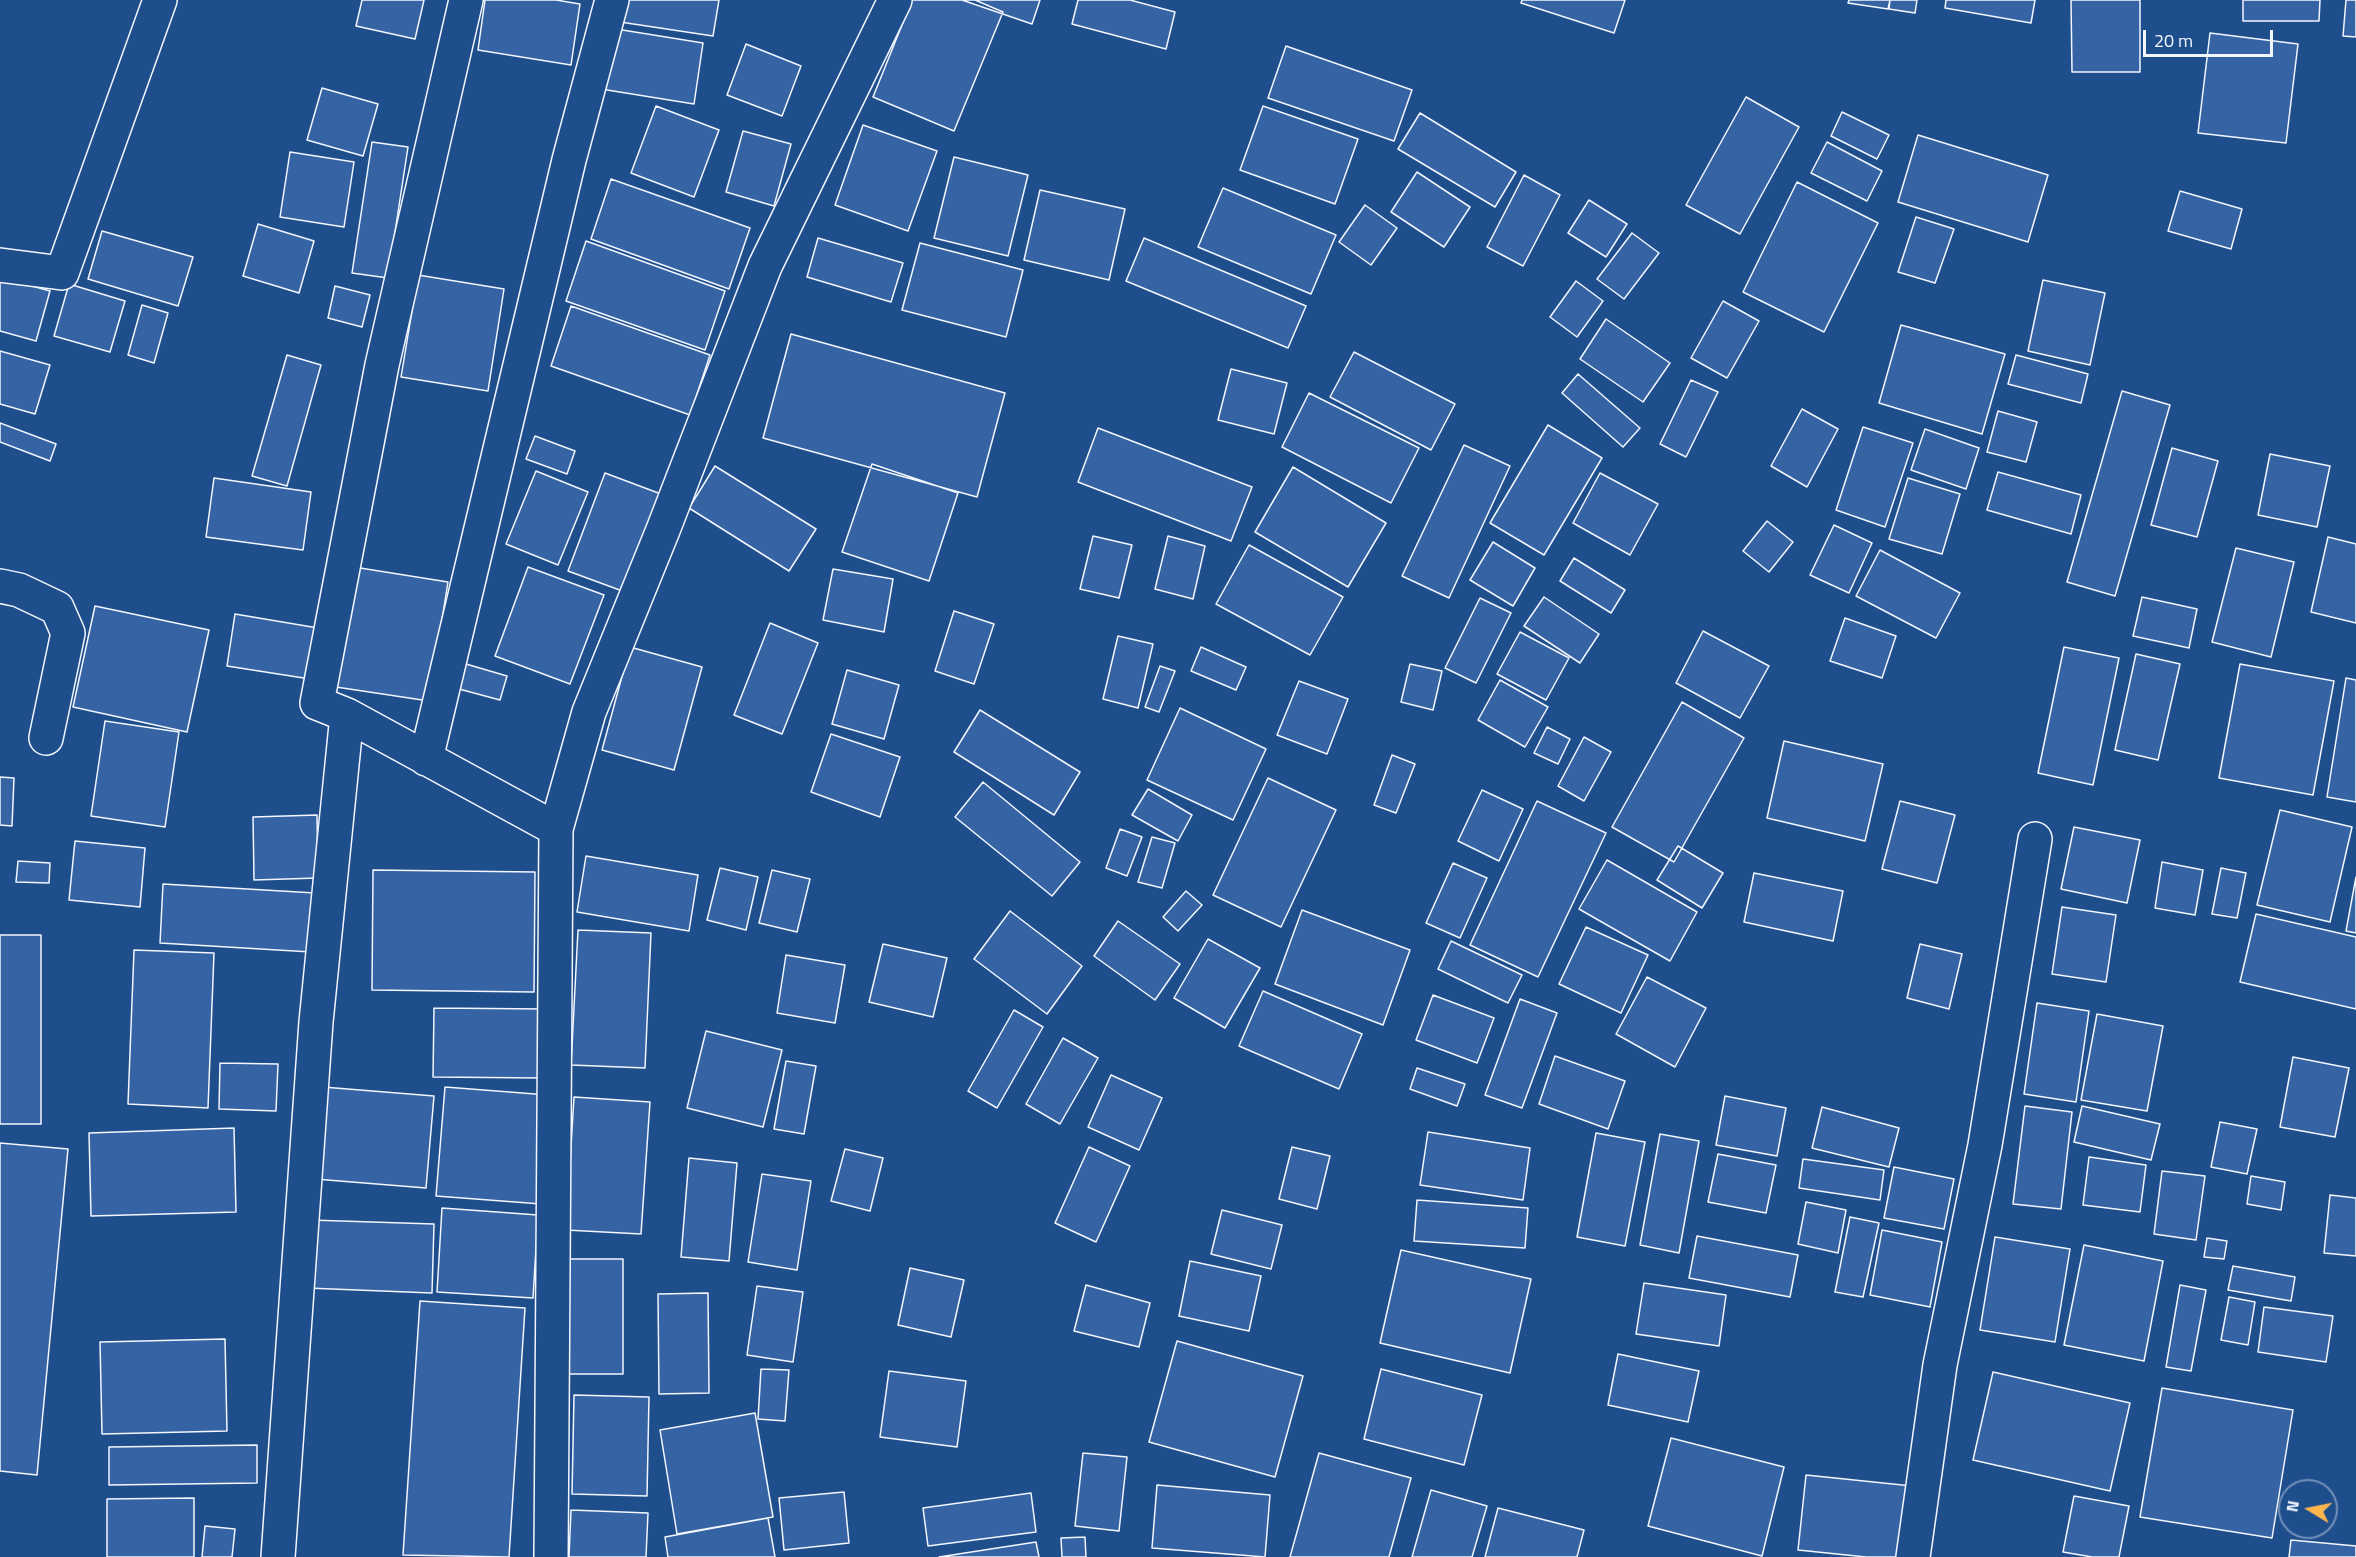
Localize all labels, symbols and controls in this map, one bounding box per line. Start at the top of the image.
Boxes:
scale bar [2146,18,2276,56]
text: 20 m [2154,27,2193,54]
north arrow [2278,1479,2338,1539]
text: N [2279,1499,2305,1514]

